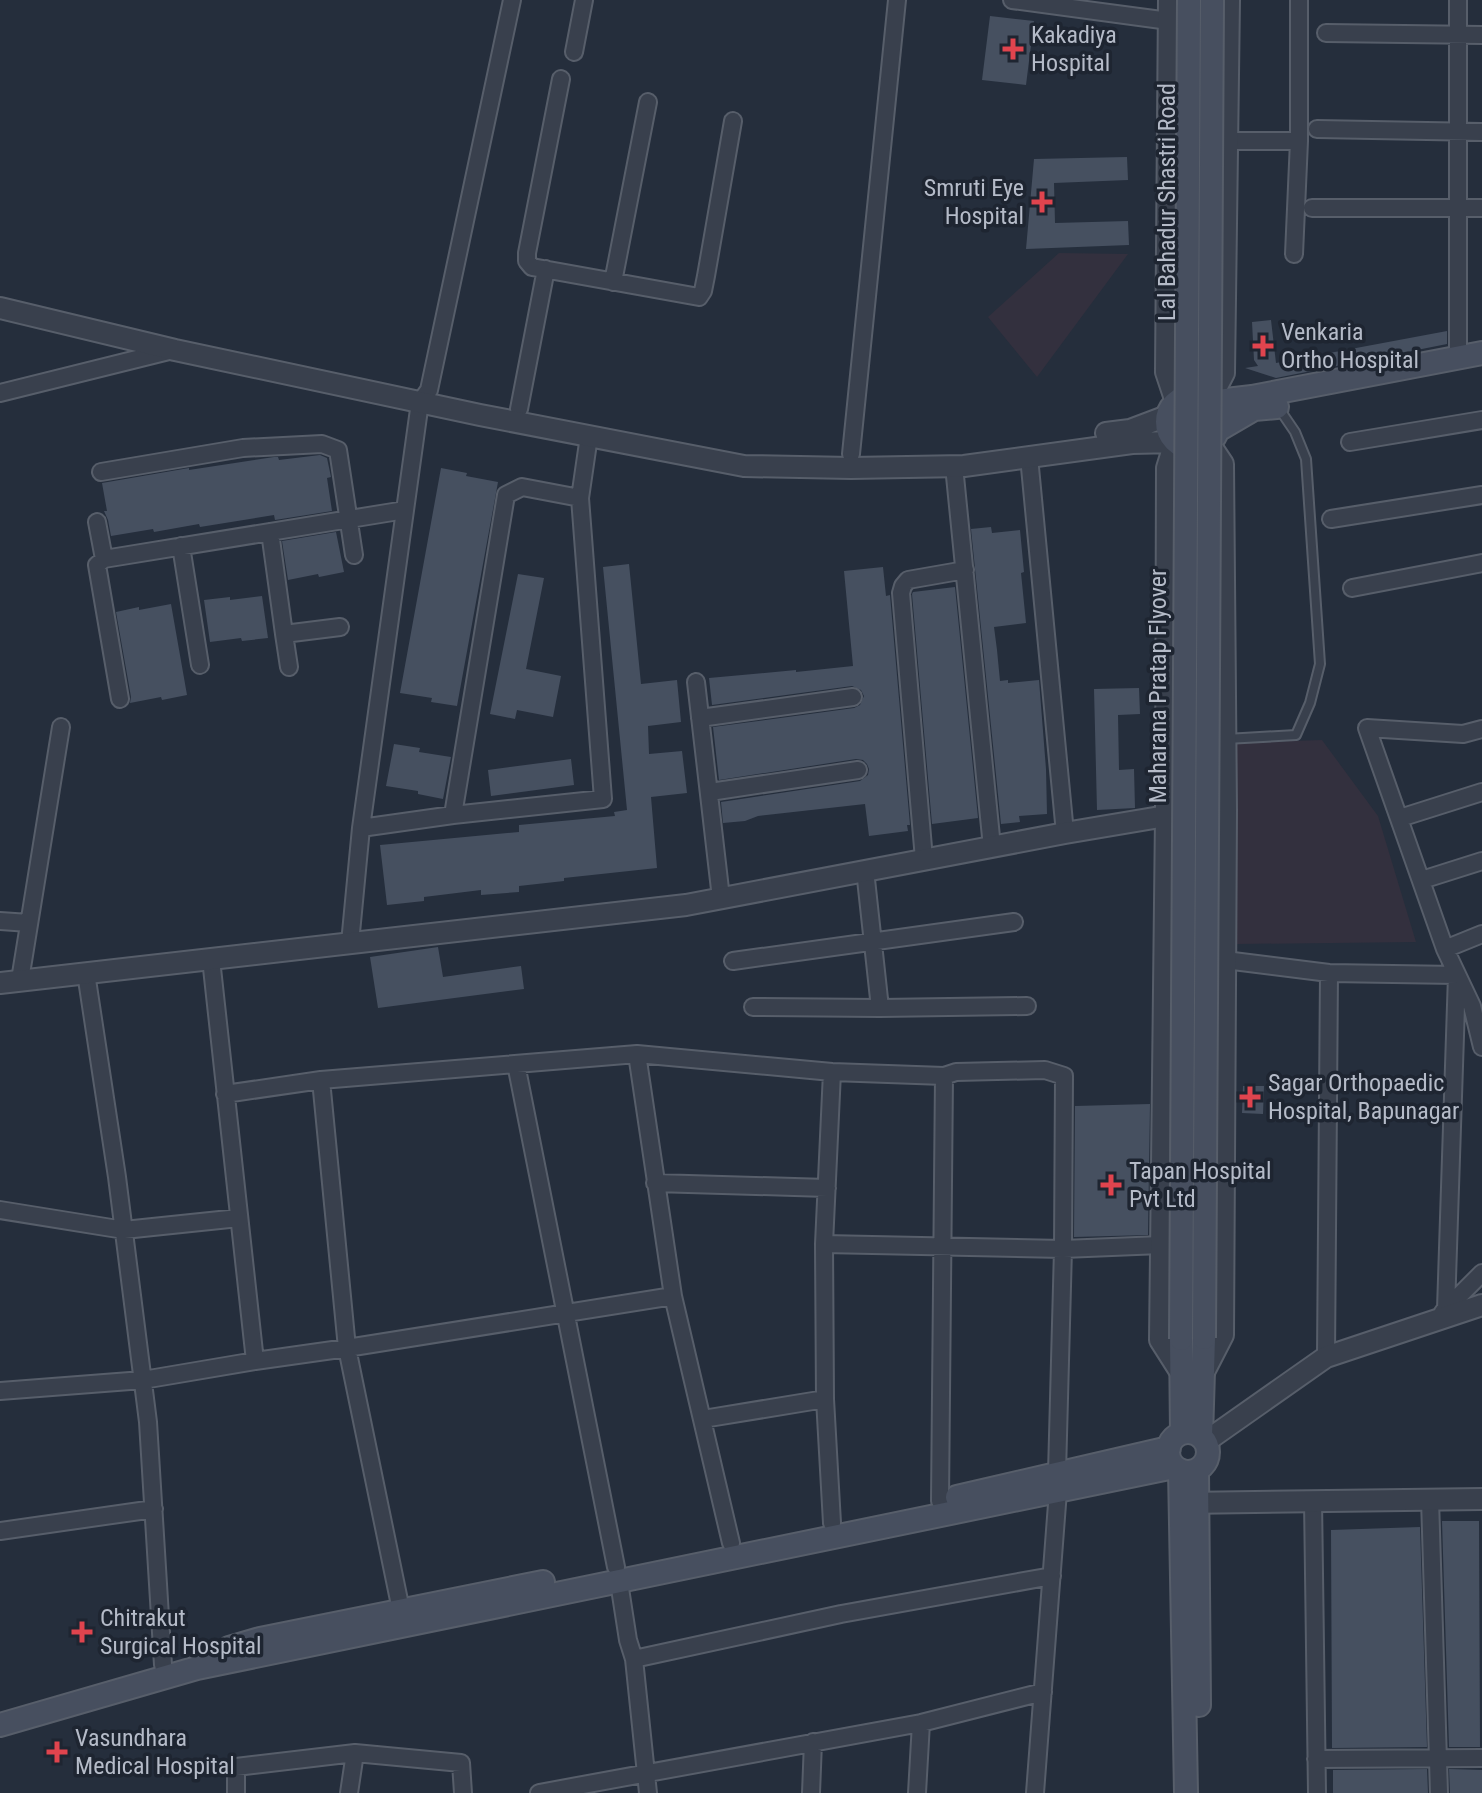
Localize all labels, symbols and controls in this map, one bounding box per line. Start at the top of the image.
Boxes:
place label: Kakadiya Hospital [1031,21,1117,77]
marker: Kakadiya Hospital [1002,38,1024,60]
street label: Lal Bahadur Shastri Road [1153,83,1181,321]
place label: Smruti Eye Hospital [924,174,1024,230]
marker: Smruti Eye Hospital [1031,191,1053,213]
place label: Venkaria Ortho Hospital [1281,318,1419,374]
marker: Venkaria Ortho Hospital [1252,335,1274,357]
street label: Maharana Pratap Flyover [1144,569,1172,803]
place label: Sagar Orthopaedic Hospital, Bapunagar [1268,1069,1459,1125]
marker: Sagar Orthopaedic Hospital, Bapunagar [1239,1086,1261,1108]
place label: Tapan Hospital Pvt Ltd [1129,1157,1271,1213]
marker: Tapan Hospital Pvt Ltd [1100,1174,1122,1196]
place label: Chitrakut Surgical Hospital [100,1604,261,1660]
marker: Chitrakut Surgical Hospital [71,1621,93,1643]
place label: Vasundhara Medical Hospital [75,1724,235,1780]
marker: Vasundhara Medical Hospital [46,1741,68,1763]

